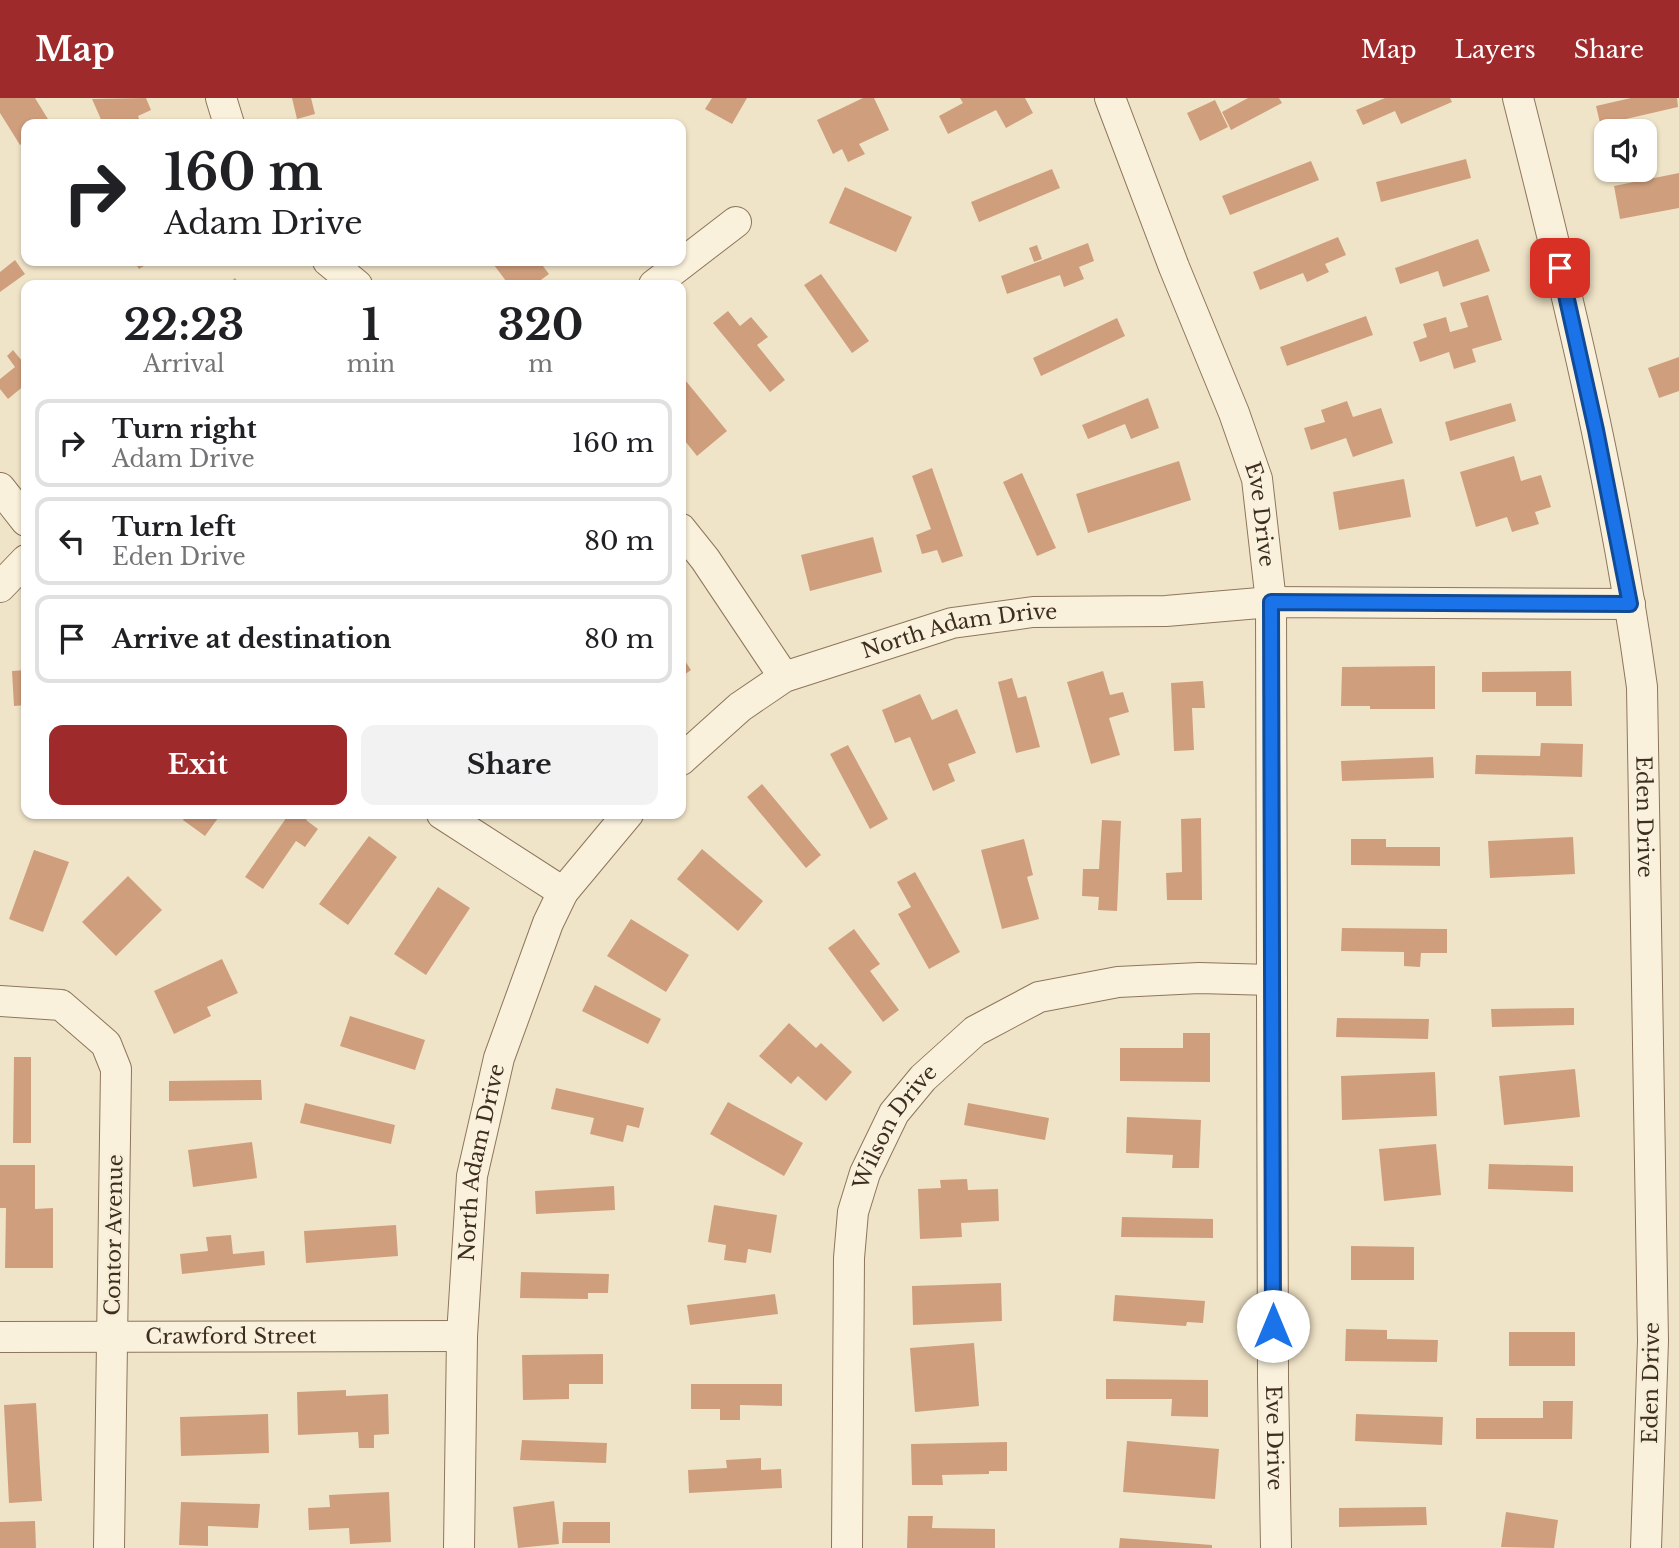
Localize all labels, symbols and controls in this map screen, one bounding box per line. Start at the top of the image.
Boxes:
text: Map [35,29,115,70]
text: Map [1361,35,1417,64]
text: Layers [1455,35,1536,64]
text: Share [1574,35,1644,64]
map controls [1594,119,1657,182]
button: sound [1594,119,1657,182]
text: 160 m [164,142,323,203]
icon: right [49,147,140,238]
text: Adam Drive [164,203,363,243]
pin [1530,238,1590,298]
icon: arrive [1541,249,1579,287]
text: 22:23 [124,299,244,351]
text: 1 [362,299,380,351]
text: 320 [498,299,583,351]
text: Arrival [143,350,225,378]
text: min [347,350,395,378]
text: m [528,350,553,378]
text: Turn right [112,413,257,445]
icon: right [53,424,91,462]
text: 160 m [572,427,654,459]
text: Adam Drive [112,445,255,473]
street label: Eve Drive [1239,459,1280,568]
text: Turn left [112,511,236,543]
icon: left [53,522,91,560]
text: 80 m [584,525,654,557]
text: Eden Drive [112,543,246,571]
street label: North Adam Drive [858,599,1057,664]
icon: arrive [53,620,91,658]
text: Arrive at destination [112,623,392,655]
text: 80 m [584,623,654,655]
button: Exit [49,725,347,805]
button: Share [361,725,658,805]
street label: Eden Drive [1630,755,1658,878]
street label: Wilson Drive [848,1059,942,1193]
street label: North Adam Drive [454,1061,510,1262]
street label: Contor Avenue [100,1154,128,1316]
position arrow [1236,1289,1310,1363]
street label: Eden Drive [1637,1322,1665,1444]
street label: Crawford Street [145,1323,317,1350]
street label: Eve Drive [1260,1385,1288,1491]

